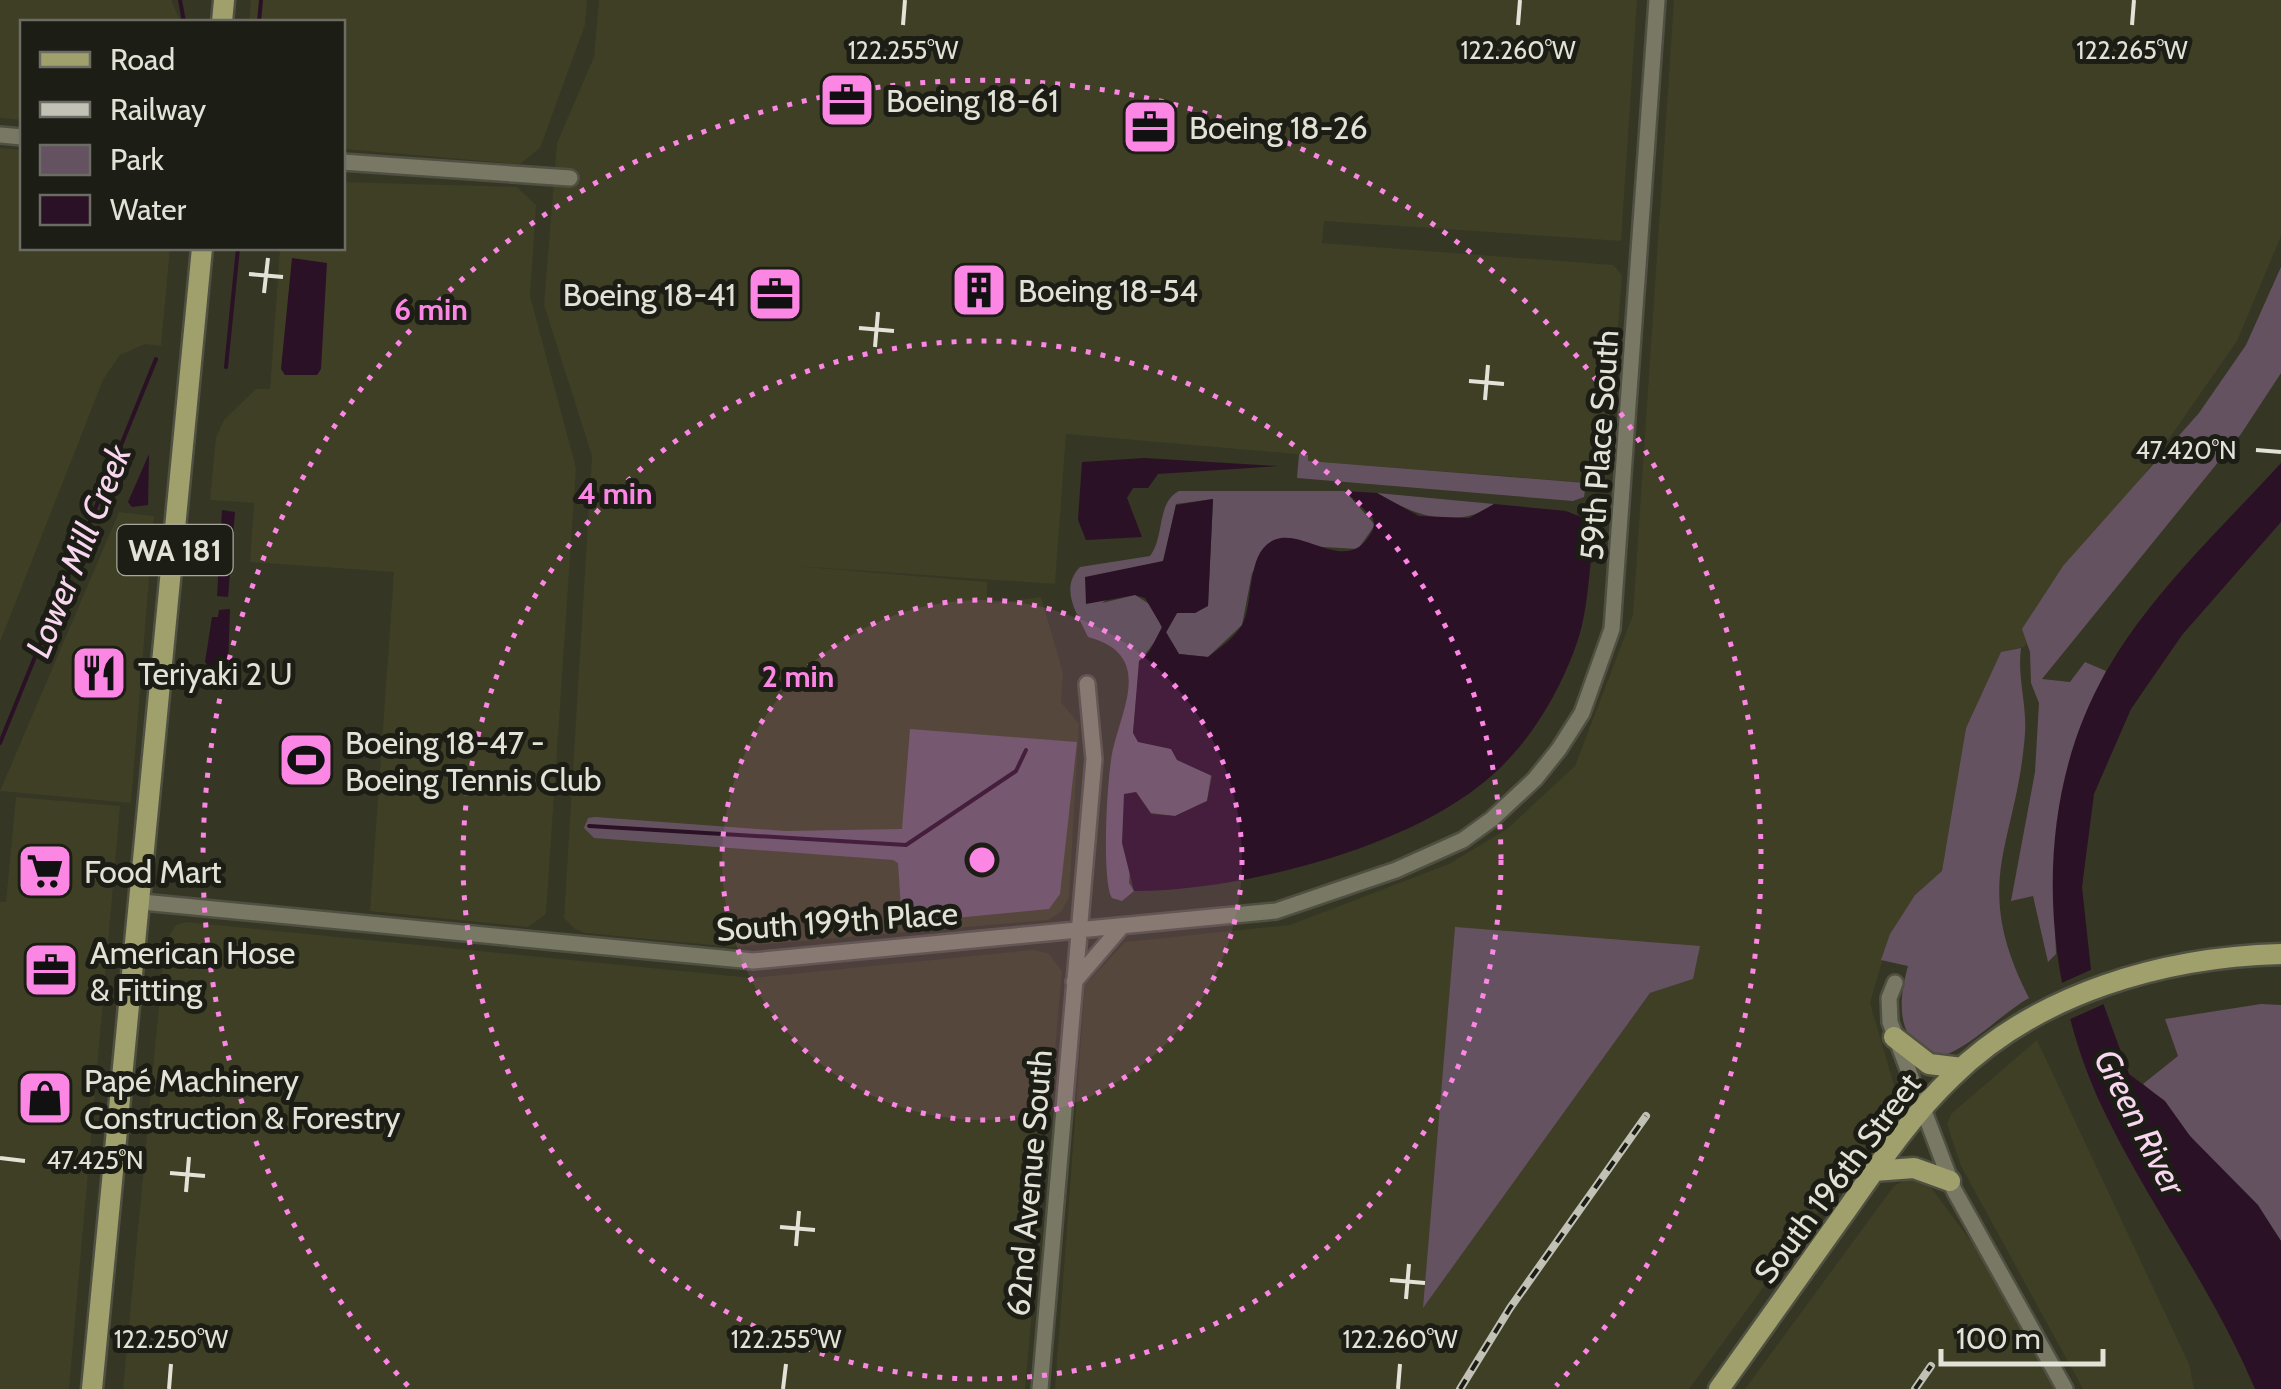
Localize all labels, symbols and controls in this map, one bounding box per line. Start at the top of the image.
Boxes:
legend [20,20,345,250]
text: 122.255°W [848,35,959,65]
text: 122.260°W [1460,35,1576,65]
text: 122.265°W [2076,35,2188,65]
text: Road [110,41,175,78]
office icon: Boeing 18-61 [817,70,877,130]
place label: Boeing 18-61 [886,81,1059,120]
text: Railway [110,91,206,128]
office icon: Boeing 18-26 [1120,97,1180,157]
place label: Boeing 18-26 [1189,108,1368,147]
text: Park [110,141,165,178]
text: Water [110,191,187,228]
building icon: Boeing 18-54 [949,260,1009,320]
office icon: Boeing 18-41 [745,264,805,324]
place label: Boeing 18-54 [1018,271,1198,310]
place label: Boeing 18-41 [563,275,736,314]
text: 6 min [394,291,468,328]
street label: 59th Place South [1571,328,1627,562]
text: 47.420°N [2135,435,2237,465]
water label: Lower Mill Creek [16,438,140,663]
text: 4 min [577,475,653,512]
road number: WA 181 [118,525,232,575]
restaurant icon: Teriyaki 2 U [69,643,129,703]
place label: Teriyaki 2 U [138,654,293,693]
text: 2 min [762,658,834,695]
place label: Boeing 18-47 - Boeing Tennis Club [345,723,602,799]
sports icon: Boeing 18-47 - Boeing Tennis Club [276,730,336,790]
supermarket icon: Food Mart [15,841,75,901]
centre of rings [964,842,1000,878]
place label: Food Mart [84,852,222,891]
street label: South 199th Place [715,893,959,949]
place label: American Hose & Fitting [90,933,295,1009]
office icon: American Hose & Fitting [21,940,81,1000]
water label: Green River [2085,1042,2196,1203]
street label: 62nd Avenue South [998,1048,1060,1318]
place label: Papé Machinery Construction & Forestry [84,1061,401,1137]
street label: South 196th Street [1745,1065,1929,1291]
shop icon: Papé Machinery Construction & Forestry [15,1068,75,1128]
text: 47.425°N [46,1145,144,1175]
scale bar [1941,1304,2104,1366]
text: 100 m [1956,1320,2041,1357]
text: 122.250°W [114,1324,229,1354]
text: 122.255°W [731,1324,842,1354]
text: 122.260°W [1342,1324,1458,1354]

